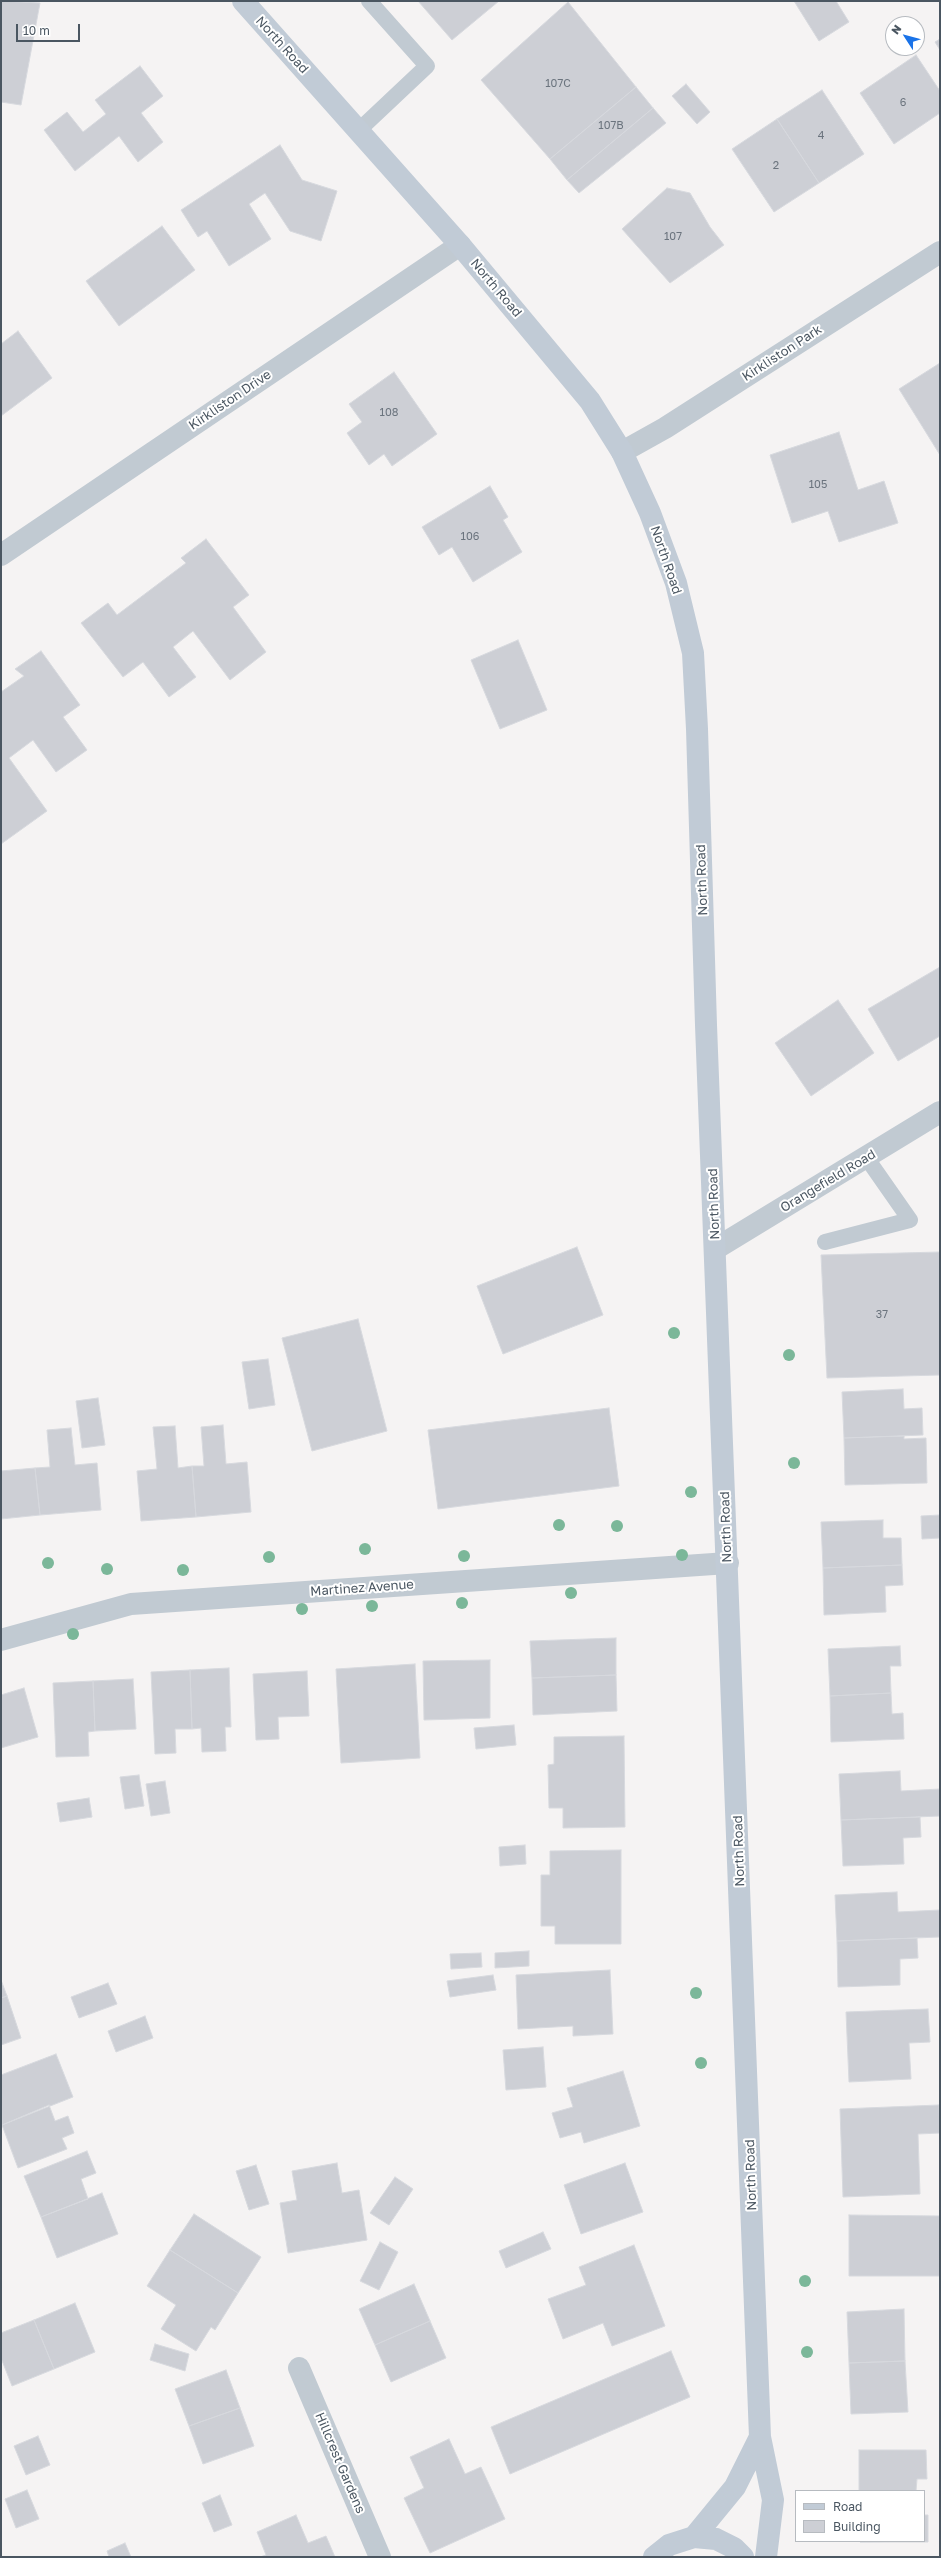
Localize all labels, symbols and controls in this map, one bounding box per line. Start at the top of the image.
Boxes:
street label: North Road [252,13,312,77]
scale bar [18,16,82,42]
north arrow [885,16,925,56]
text: N [888,22,903,36]
text: 10 m [23,23,50,38]
house number: 107C [545,77,571,91]
house number: 6 [900,96,906,110]
house number: 107B [598,119,624,133]
house number: 4 [818,129,824,143]
house number: 2 [773,159,779,173]
house number: 107 [664,230,682,244]
street label: North Road [467,256,525,320]
street label: Kirkliston Park [739,321,825,385]
street label: Kirkliston Drive [186,367,274,433]
house number: 108 [380,406,398,420]
house number: 105 [809,478,827,492]
street label: North Road [647,524,685,596]
house number: 106 [461,530,479,544]
street label: North Road [693,844,711,916]
street label: Orangefield Road [778,1146,878,1216]
street label: North Road [705,1168,723,1240]
house number: 37 [876,1308,888,1322]
street label: North Road [717,1491,735,1563]
street label: Martinez Avenue [310,1577,414,1599]
street label: North Road [730,1815,748,1887]
street label: North Road [742,2139,760,2211]
street label: Hillcrest Gardens [312,2410,368,2516]
legend [795,2490,925,2542]
text: Road [833,2499,862,2514]
text: Building [833,2519,881,2534]

